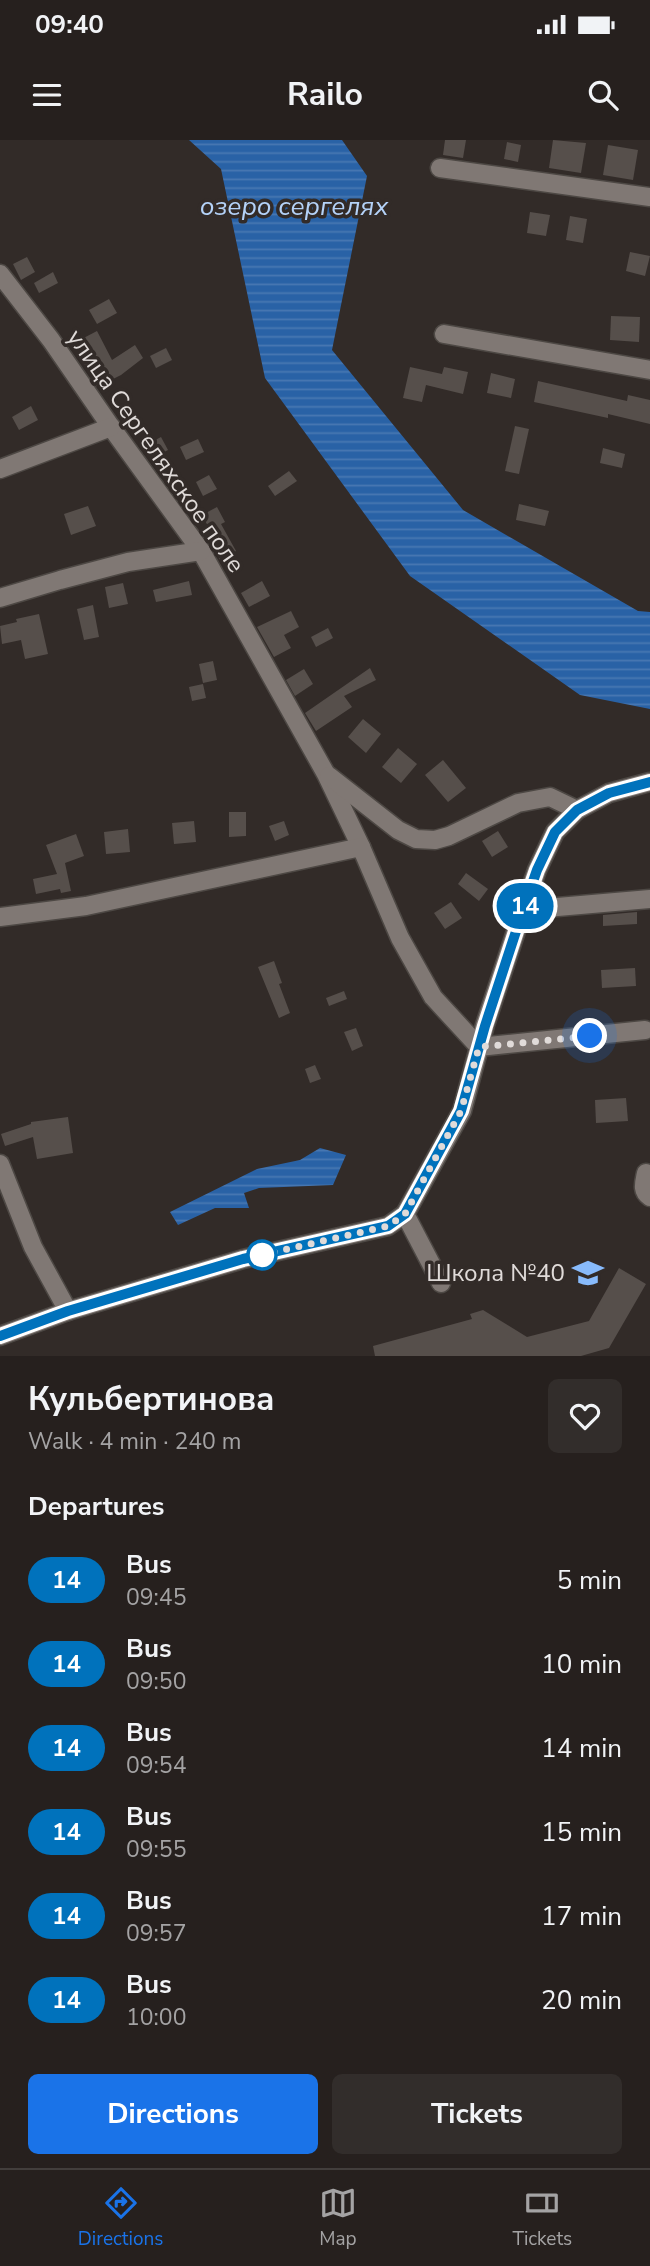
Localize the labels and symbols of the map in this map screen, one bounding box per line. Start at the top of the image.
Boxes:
water label: озеро сергелях [200,189,389,224]
street label: улица Сергеляхское поле [60,323,252,579]
line badge: 14 [494,883,556,929]
your location [572,1018,607,1053]
unlabelled marker [247,1240,277,1270]
school or university icon: Школа №40 [571,1256,605,1290]
place label: Школа №40 [426,1257,565,1289]

